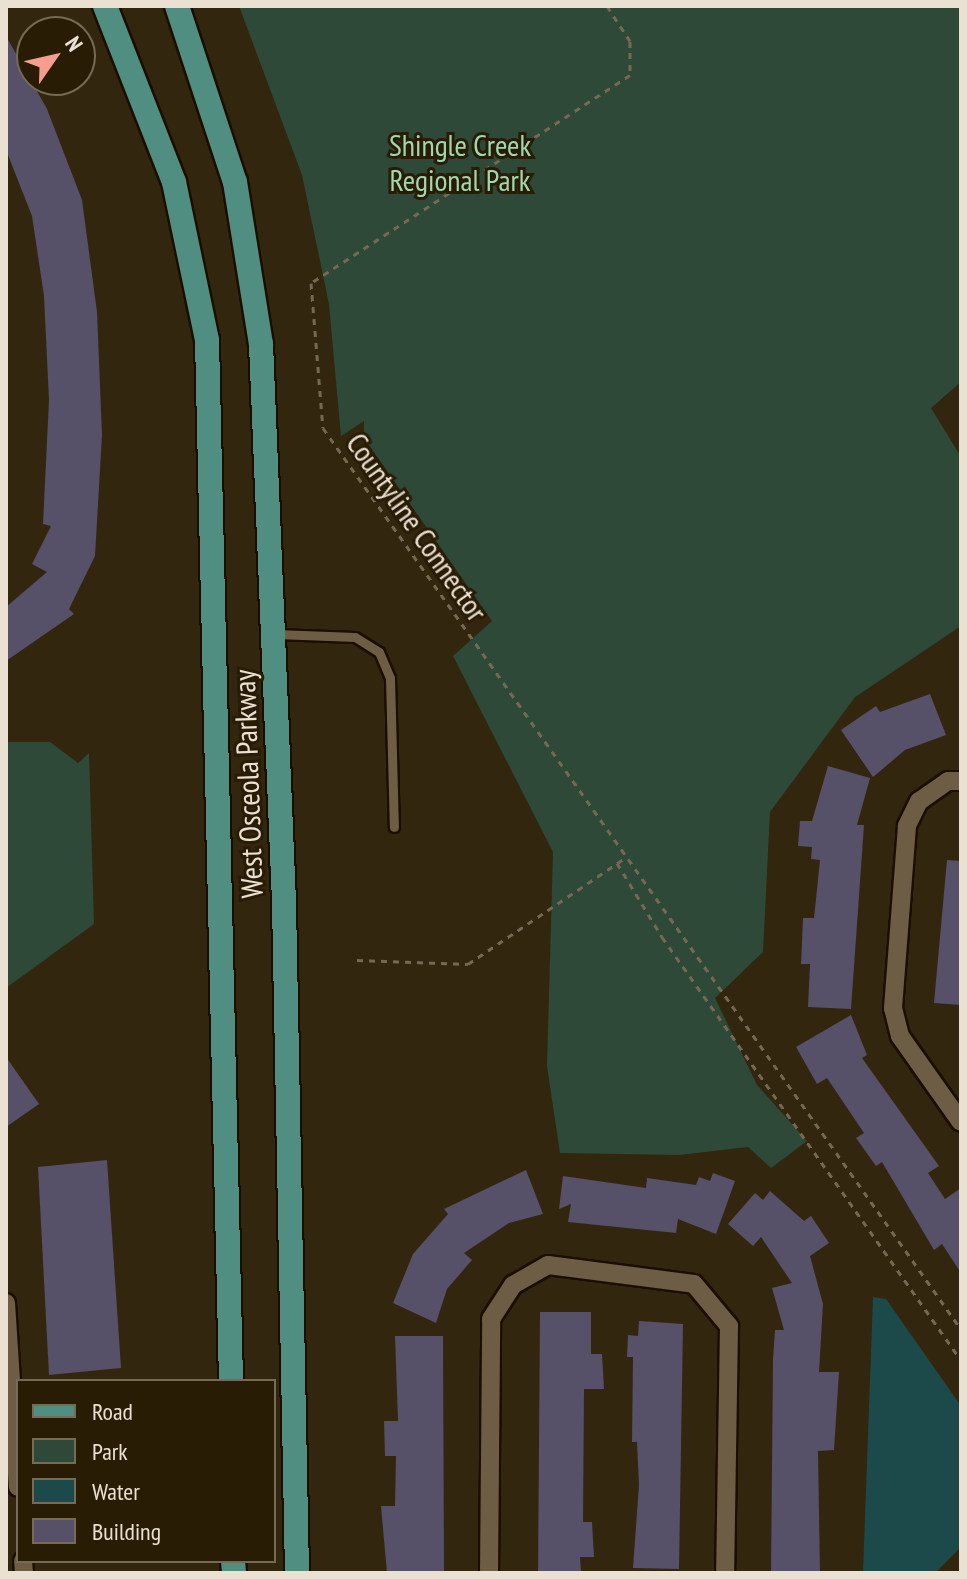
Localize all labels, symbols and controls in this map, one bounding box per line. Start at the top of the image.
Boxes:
north arrow [16,16,96,96]
text: N [59,31,89,56]
park label: Shingle Creek Regional Park [389,127,531,198]
street label: Countyline Connector [339,426,495,628]
street label: West Osceola Parkway [226,669,270,899]
legend [16,1379,276,1563]
text: Road [92,1396,133,1427]
text: Park [92,1436,128,1467]
text: Water [92,1476,140,1507]
text: Building [92,1516,161,1547]

